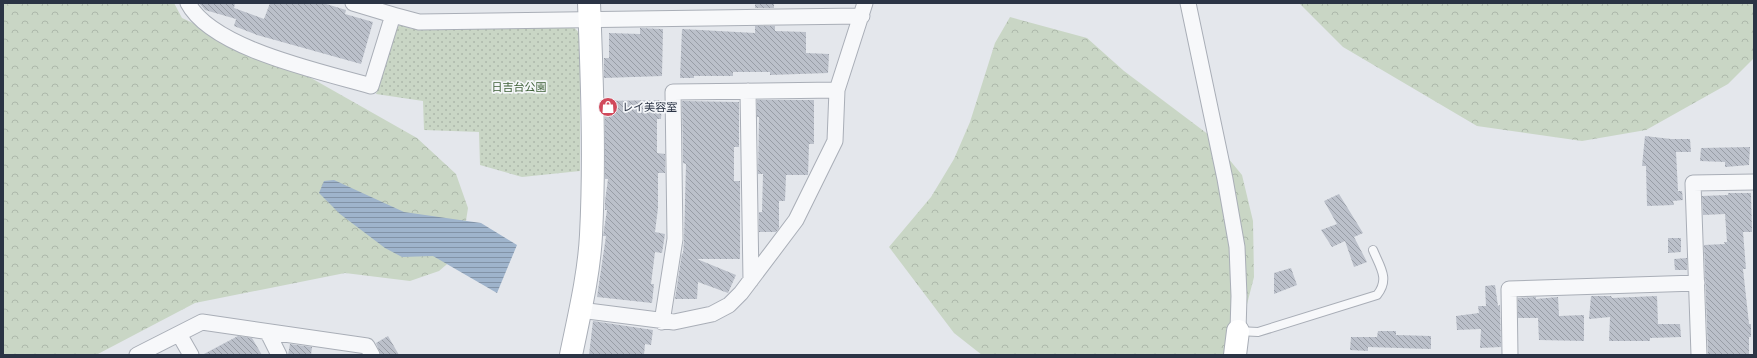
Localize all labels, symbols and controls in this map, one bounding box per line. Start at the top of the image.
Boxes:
park label: 日吉台公園 [492,81,547,94]
shop icon: レイ美容室 [597,96,619,118]
place label: レイ美容室 [622,101,677,114]

